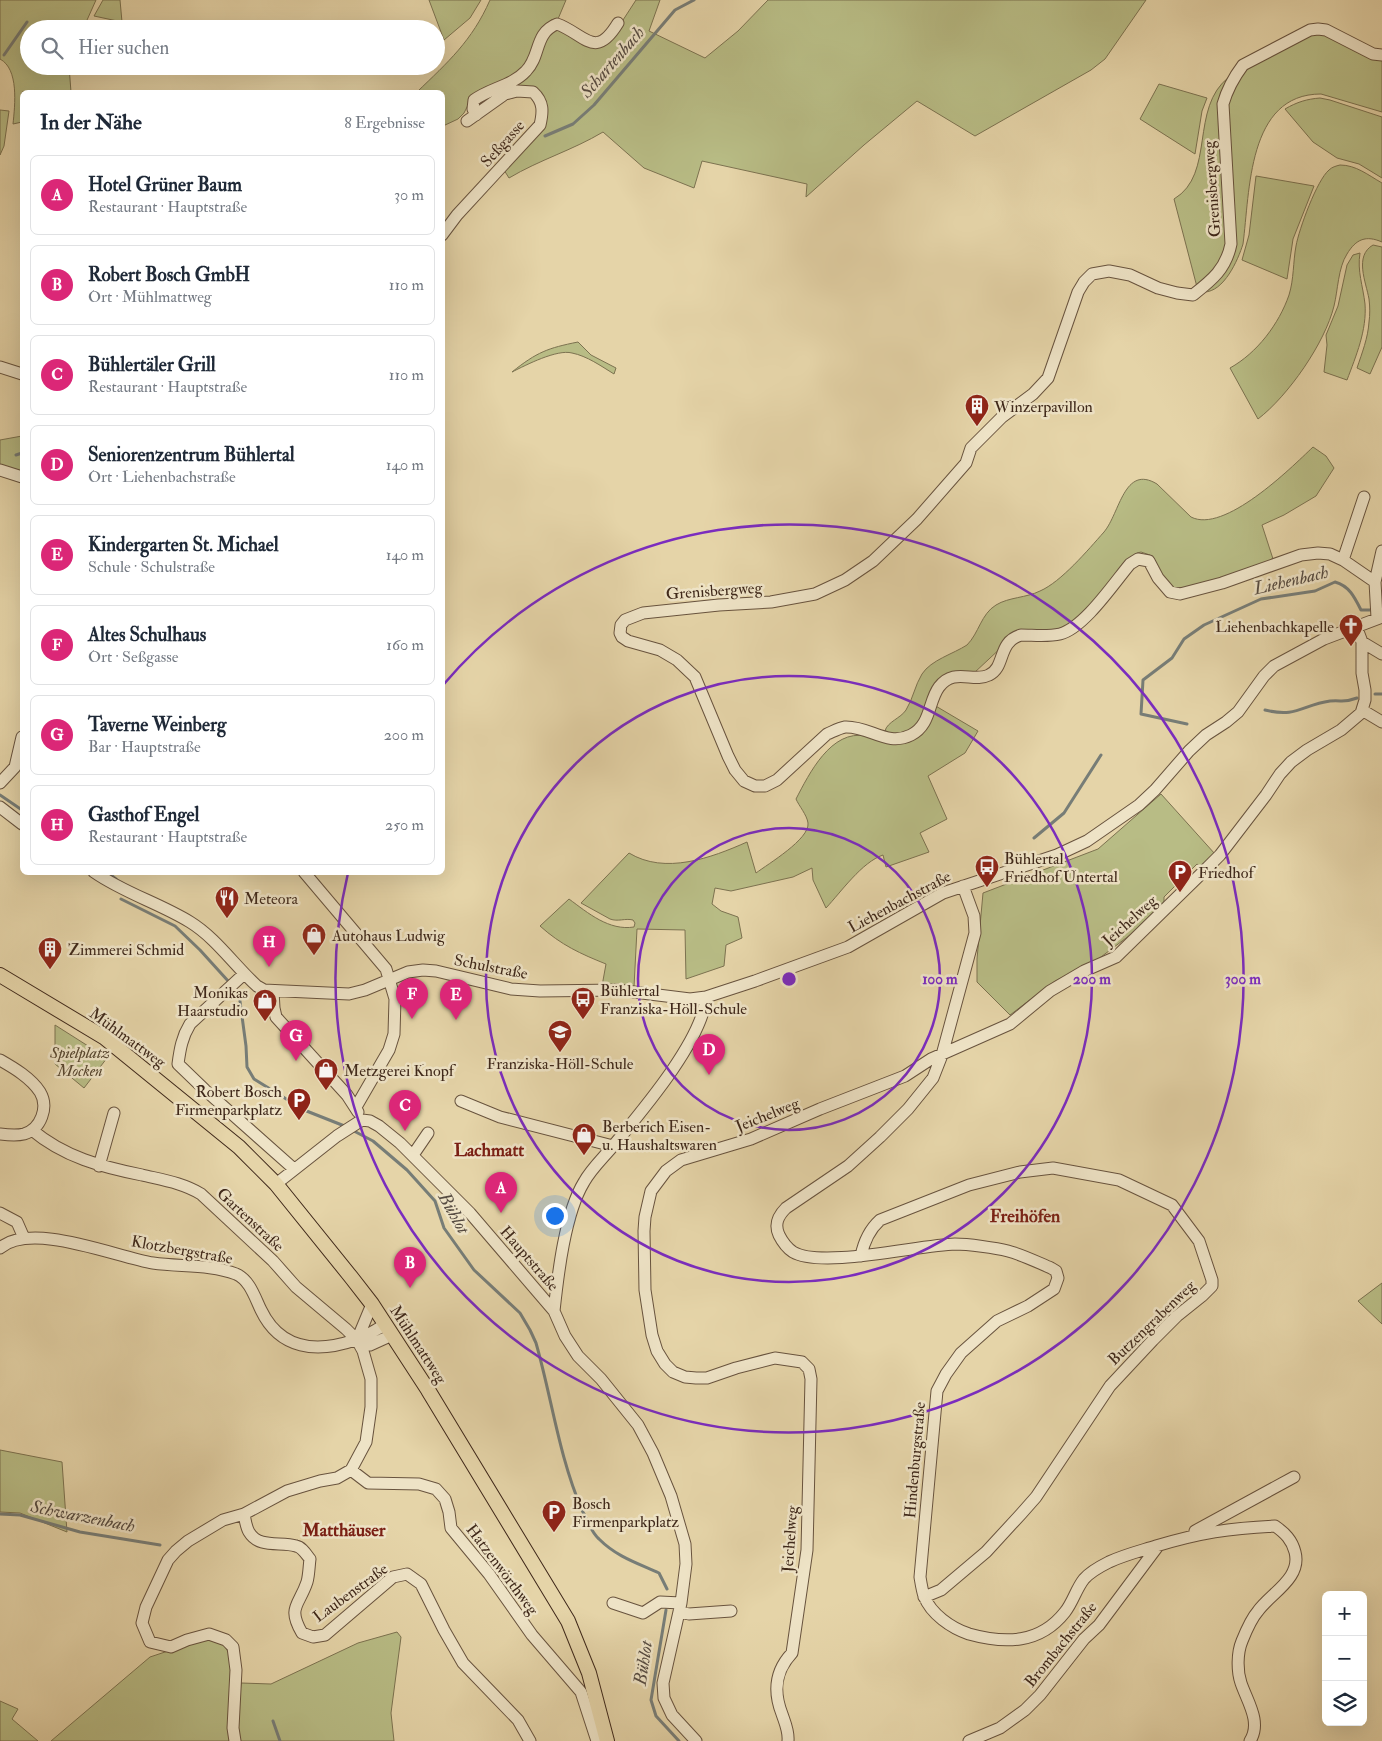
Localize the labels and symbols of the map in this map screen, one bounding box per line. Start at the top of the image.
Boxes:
water label: Schartenbach [574,22,650,104]
street label: Seßgasse [476,116,529,171]
street label: Grenisbergweg [1199,139,1225,238]
building icon: Winzerpavillon [964,393,990,427]
place label: Winzerpavillon [993,397,1093,418]
water label: Liehenbach [1251,561,1331,600]
street label: Grenisbergweg [665,578,764,604]
church icon: Liehenbachkapelle [1338,613,1364,647]
place label: Liehenbachkapelle [1215,617,1334,638]
place label: Bühlertal Friedhof Untertal [1004,849,1118,887]
bus stop icon: Bühlertal Friedhof Untertal [974,854,1000,888]
parking icon: Friedhof [1167,859,1193,893]
place label: Friedhof [1198,863,1256,883]
street label: Liehenbachstraße [845,866,955,937]
restaurant icon: Meteora [214,885,240,919]
place label: Meteora [244,889,298,909]
street label: Jeichelweg [1097,890,1163,952]
shop icon: Autohaus Ludwig [301,922,327,956]
pin: H [253,926,285,967]
place label: Autohaus Ludwig [331,926,446,946]
building icon: Zimmerei Schmid [37,936,63,970]
place label: Zimmerei Schmid [68,940,184,960]
street label: Schulstraße [452,950,530,984]
centre of rings [780,970,798,988]
text: 100 m [922,970,958,989]
text: 200 m [1073,970,1111,989]
text: 300 m [1225,970,1261,989]
pin: F [396,978,428,1019]
pin: E [440,979,472,1020]
place label: Bühlertal Franziska-Höll-Schule [600,981,747,1019]
place label: Monikas Haarstudio [177,983,248,1021]
bus stop icon: Bühlertal Franziska-Höll-Schule [570,986,596,1020]
shop icon: Monikas Haarstudio [252,988,278,1022]
street label: Mühlmattweg [85,1003,170,1073]
school or university icon: Franziska-Höll-Schule [547,1019,573,1053]
pin: G [280,1020,312,1061]
pin: D [693,1034,725,1075]
park label: Spielplatz Mocken [49,1043,110,1081]
place label: Franziska-Höll-Schule [487,1054,634,1074]
shop icon: Metzgerei Knopf [313,1057,339,1091]
place label: Metzgerei Knopf [344,1061,457,1082]
place label: Robert Bosch Firmenparkplatz [175,1082,283,1121]
parking icon: Robert Bosch Firmenparkplatz [286,1087,312,1121]
pin: C [389,1090,421,1131]
street label: Jeichelweg [732,1093,804,1138]
place label: Berberich Eisen- u. Haushaltswaren [602,1117,717,1155]
shop icon: Berberich Eisen- u. Haushaltswaren [571,1122,597,1156]
district label: Lachmatt [454,1139,524,1162]
pin: A [485,1172,517,1213]
street label: Gartenstraße [213,1184,288,1256]
water label: Bühlot [432,1187,475,1239]
your location [542,1203,568,1229]
district label: Freihöfen [990,1205,1061,1228]
street label: Hauptstraße [495,1222,563,1296]
street label: Klotzbergstraße [130,1231,234,1269]
pin: B [394,1247,426,1288]
street label: Butzengrabenweg [1104,1275,1200,1369]
street label: Mühlmattweg [385,1301,452,1389]
street label: Hindenburgstraße [900,1401,930,1519]
place label: Bosch Firmenparkplatz [572,1494,679,1533]
water label: Schwarzenbach [28,1495,137,1538]
parking icon: Bosch Firmenparkplatz [541,1499,567,1533]
street label: Jeichelweg [778,1504,803,1574]
district label: Matthäuser [302,1519,386,1542]
street label: Hatzenwörthweg [462,1520,544,1620]
street label: Laubenstraße [309,1559,392,1627]
street label: Brombachstraße [1020,1598,1102,1691]
water label: Bühlot [629,1639,658,1688]

